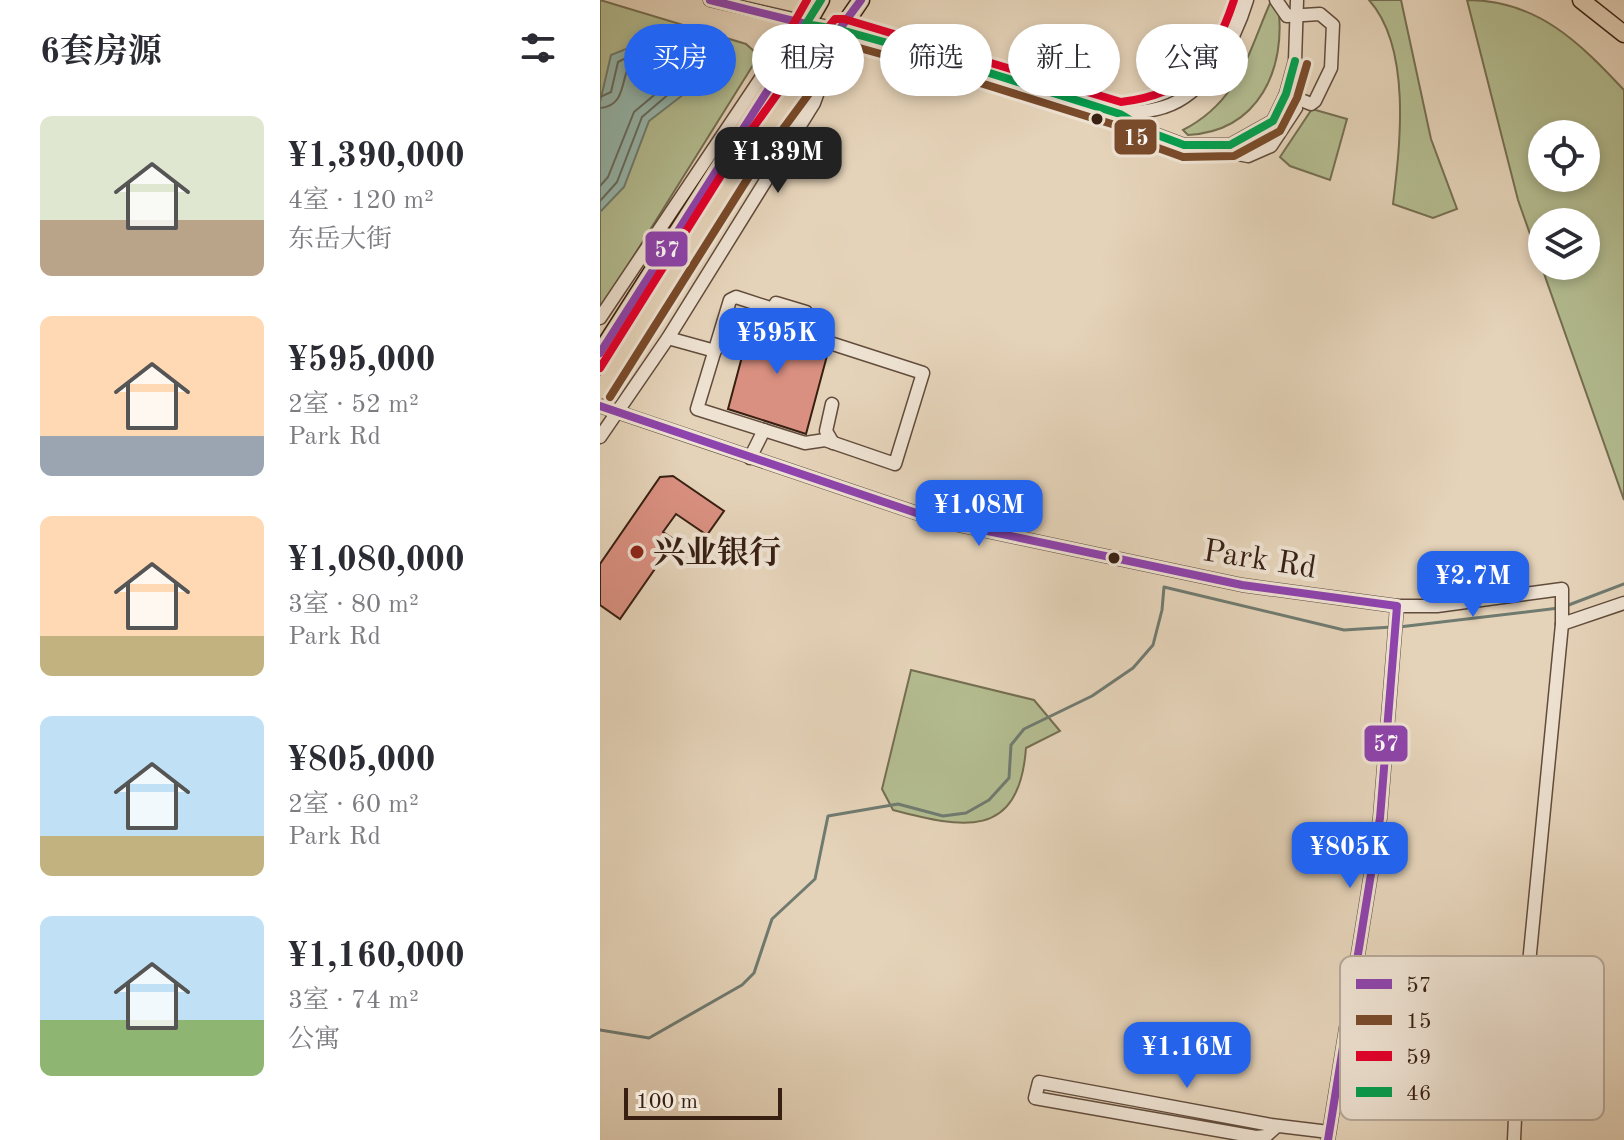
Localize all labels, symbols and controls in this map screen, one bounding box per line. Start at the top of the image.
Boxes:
chip: 买房 [624,24,736,96]
chip: 租房 [752,24,864,96]
chip: 筛选 [880,24,992,96]
chip: 新上 [1008,24,1120,96]
chip: 公寓 [1136,24,1248,96]
icon: filters [516,26,560,70]
text: 6套房源 [40,36,162,70]
unlabelled marker [1089,111,1105,127]
line badge: 15 [1113,118,1158,156]
map controls [1528,120,1600,280]
button: locate [1528,120,1600,192]
pin: ¥1.39M [713,127,843,195]
text: 15 [1123,128,1149,150]
text: ¥1,390,000 [288,140,465,174]
text: ¥1.39M [733,140,823,166]
icon: home [104,148,200,244]
text: 4室 · 120 m² [288,188,434,214]
button: layers [1528,208,1600,280]
text: 东岳大街 [288,227,392,253]
line badge: 57 [644,230,689,268]
text: 57 [654,240,680,262]
pin: ¥595K [721,308,833,376]
text: ¥595K [737,321,817,347]
text: ¥595,000 [288,344,436,378]
icon: home [104,348,200,444]
text: 2室 · 52 m² [288,392,419,418]
text: Park Rd [288,424,381,450]
pin: ¥1.08M [914,480,1044,548]
text: ¥1.08M [934,493,1024,519]
place label: 兴业银行 [653,535,781,571]
street label: Park Rd [1200,536,1319,586]
marker: 兴业银行 [628,543,646,561]
text: ¥1,080,000 [288,544,465,578]
icon: home [104,548,200,644]
unlabelled marker [1106,550,1122,566]
pin: ¥2.7M [1417,551,1529,619]
text: ¥2.7M [1435,564,1511,590]
text: 3室 · 80 m² [288,592,419,618]
text: Park Rd [288,624,381,650]
line badge: 57 [1363,724,1409,763]
text: 57 [1373,734,1399,756]
text: ¥805,000 [288,744,436,778]
icon: home [104,748,200,844]
text: 2室 · 60 m² [288,792,419,818]
pin: ¥805K [1294,822,1406,890]
text: Park Rd [288,824,381,850]
text: ¥805K [1310,835,1390,861]
text: ¥1,160,000 [288,940,465,974]
icon: home [104,948,200,1044]
legend [1340,956,1604,1120]
text: 57 [1406,975,1432,997]
text: 3室 · 74 m² [288,988,419,1014]
text: 15 [1406,1011,1432,1033]
pin: ¥1.16M [1122,1022,1252,1090]
text: 公寓 [288,1027,340,1053]
text: ¥1.16M [1142,1035,1232,1061]
text: 59 [1406,1047,1432,1069]
text: 46 [1406,1083,1432,1105]
scale bar [624,1084,782,1120]
text: 100 m [636,1091,698,1113]

